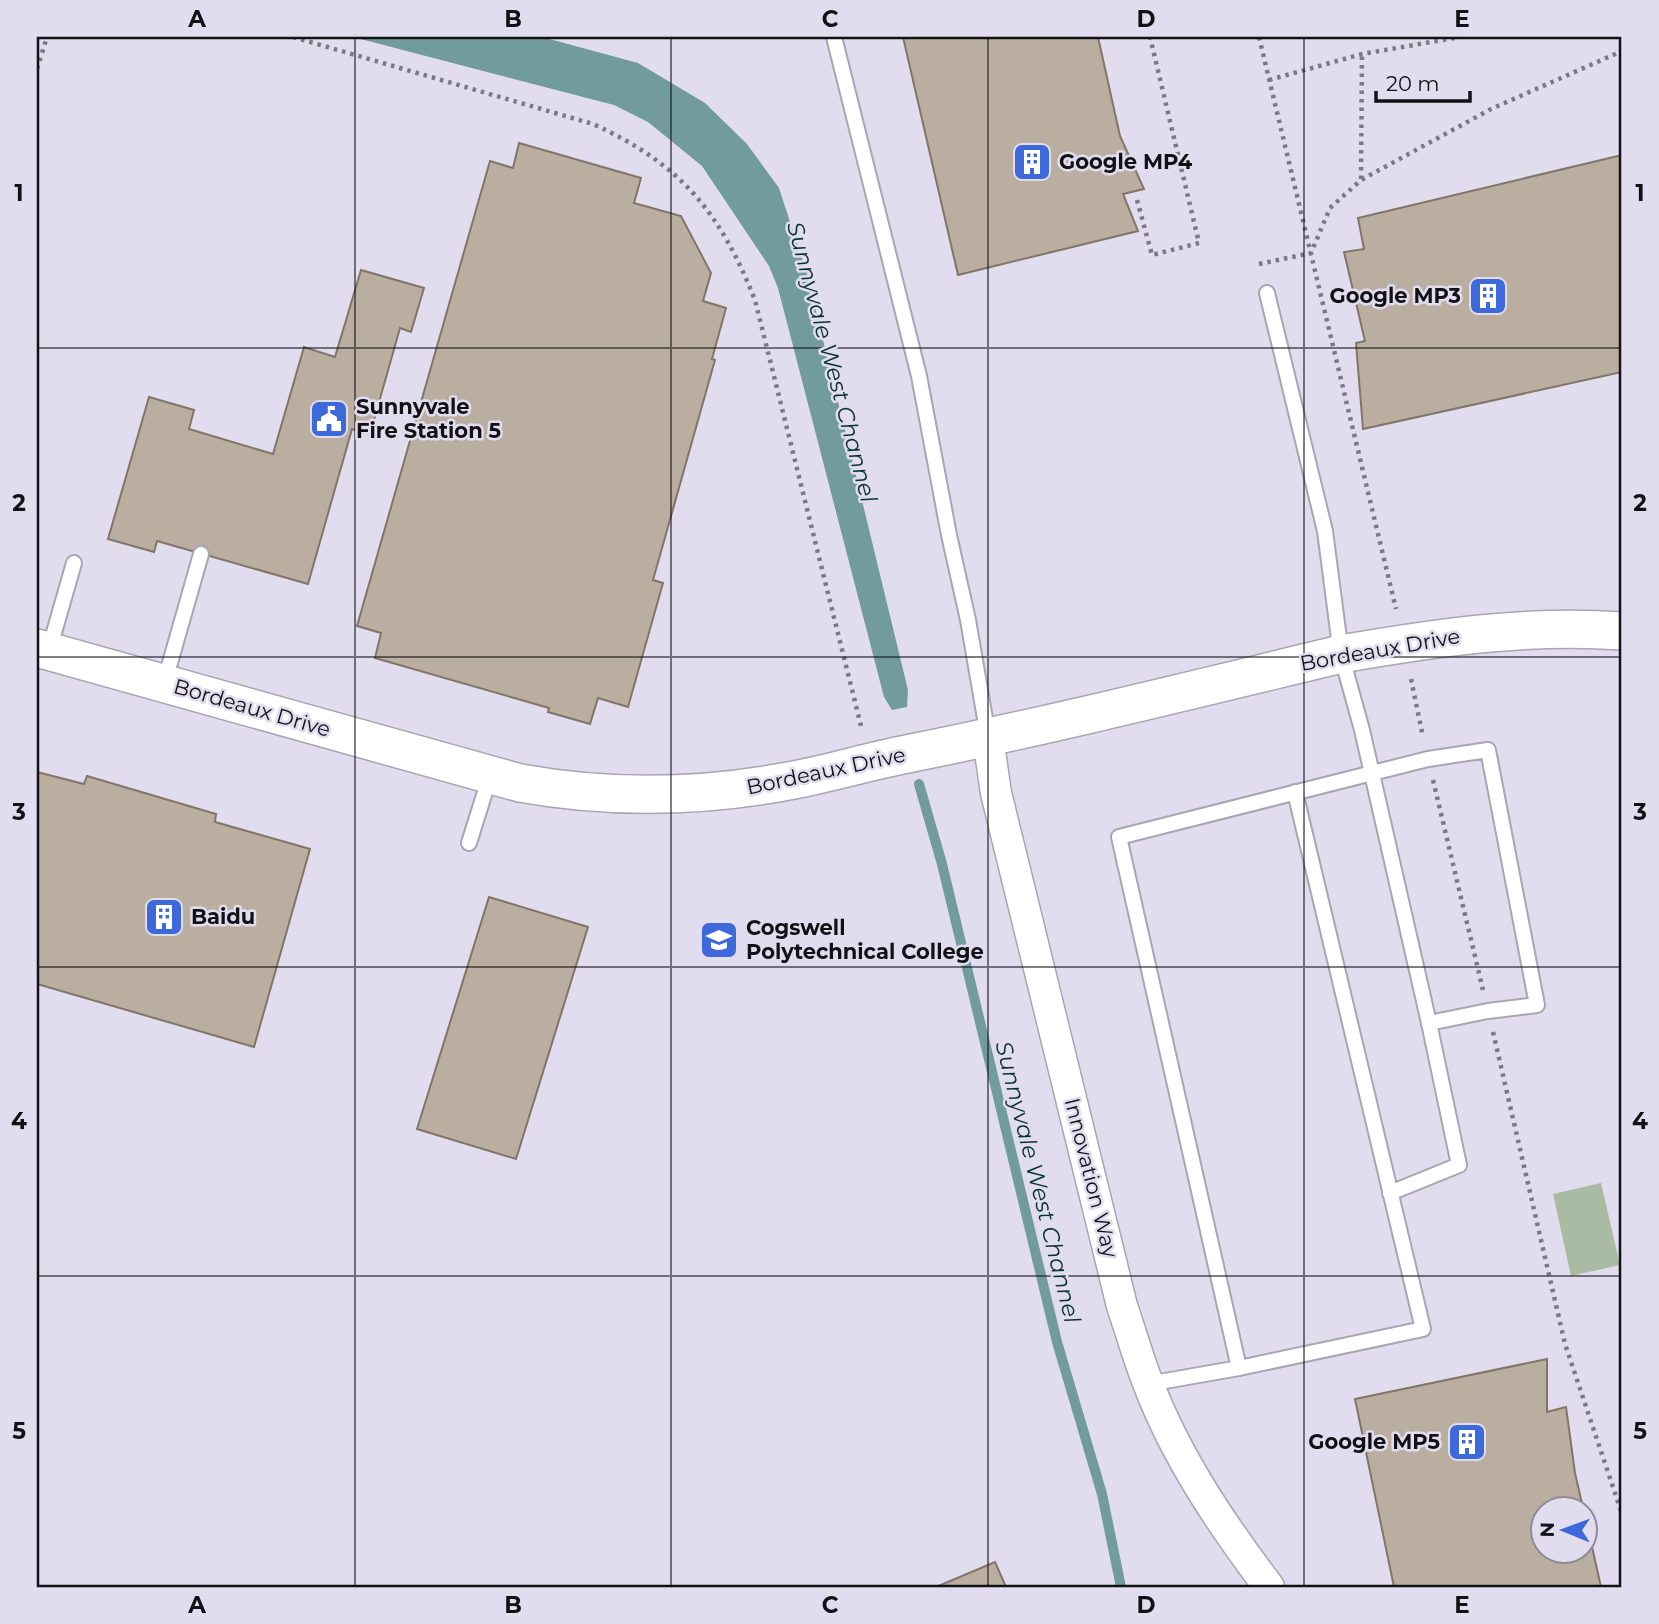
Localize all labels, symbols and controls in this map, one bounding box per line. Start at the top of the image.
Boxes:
text: A [187,5,206,33]
text: B [504,5,522,33]
text: C [822,5,839,33]
text: D [1137,5,1156,33]
text: E [1454,5,1470,33]
scale bar [1376,60,1470,104]
text: 20 m [1386,71,1440,96]
building icon: Google MP4 [1011,141,1053,183]
place label: Google MP4 [1059,149,1193,174]
text: 1 [14,179,24,207]
text: 1 [1635,179,1645,207]
water label: Sunnyvale West Channel [781,219,883,506]
building icon: Google MP3 [1467,275,1509,317]
place label: Google MP3 [1330,283,1461,308]
place label: Sunnyvale Fire Station 5 [356,394,501,443]
public building icon: Sunnyvale Fire Station 5 [308,398,350,440]
text: 2 [12,489,26,517]
text: 2 [1633,489,1647,517]
street label: Bordeaux Drive [1298,623,1462,676]
street label: Bordeaux Drive [171,673,333,742]
street label: Bordeaux Drive [744,741,908,800]
text: 3 [11,798,26,826]
text: 3 [1632,798,1647,826]
building icon: Baidu [143,896,185,938]
place label: Baidu [191,904,255,929]
place label: Cogswell Polytechnical College [746,915,984,964]
school or university icon: Cogswell Polytechnical College [698,919,740,961]
water label: Sunnyvale West Channel [989,1038,1087,1327]
street label: Innovation Way [1060,1096,1124,1261]
text: 4 [11,1107,27,1135]
text: 4 [1632,1107,1648,1135]
text: 5 [12,1417,26,1445]
text: 5 [1633,1417,1647,1445]
building icon: Google MP5 [1446,1421,1488,1463]
place label: Google MP5 [1308,1429,1440,1454]
north arrow [1530,1494,1600,1564]
text: N [1536,1522,1559,1538]
text: A [187,1591,206,1619]
text: B [504,1591,522,1619]
text: C [822,1591,839,1619]
text: D [1137,1591,1156,1619]
text: E [1454,1591,1470,1619]

